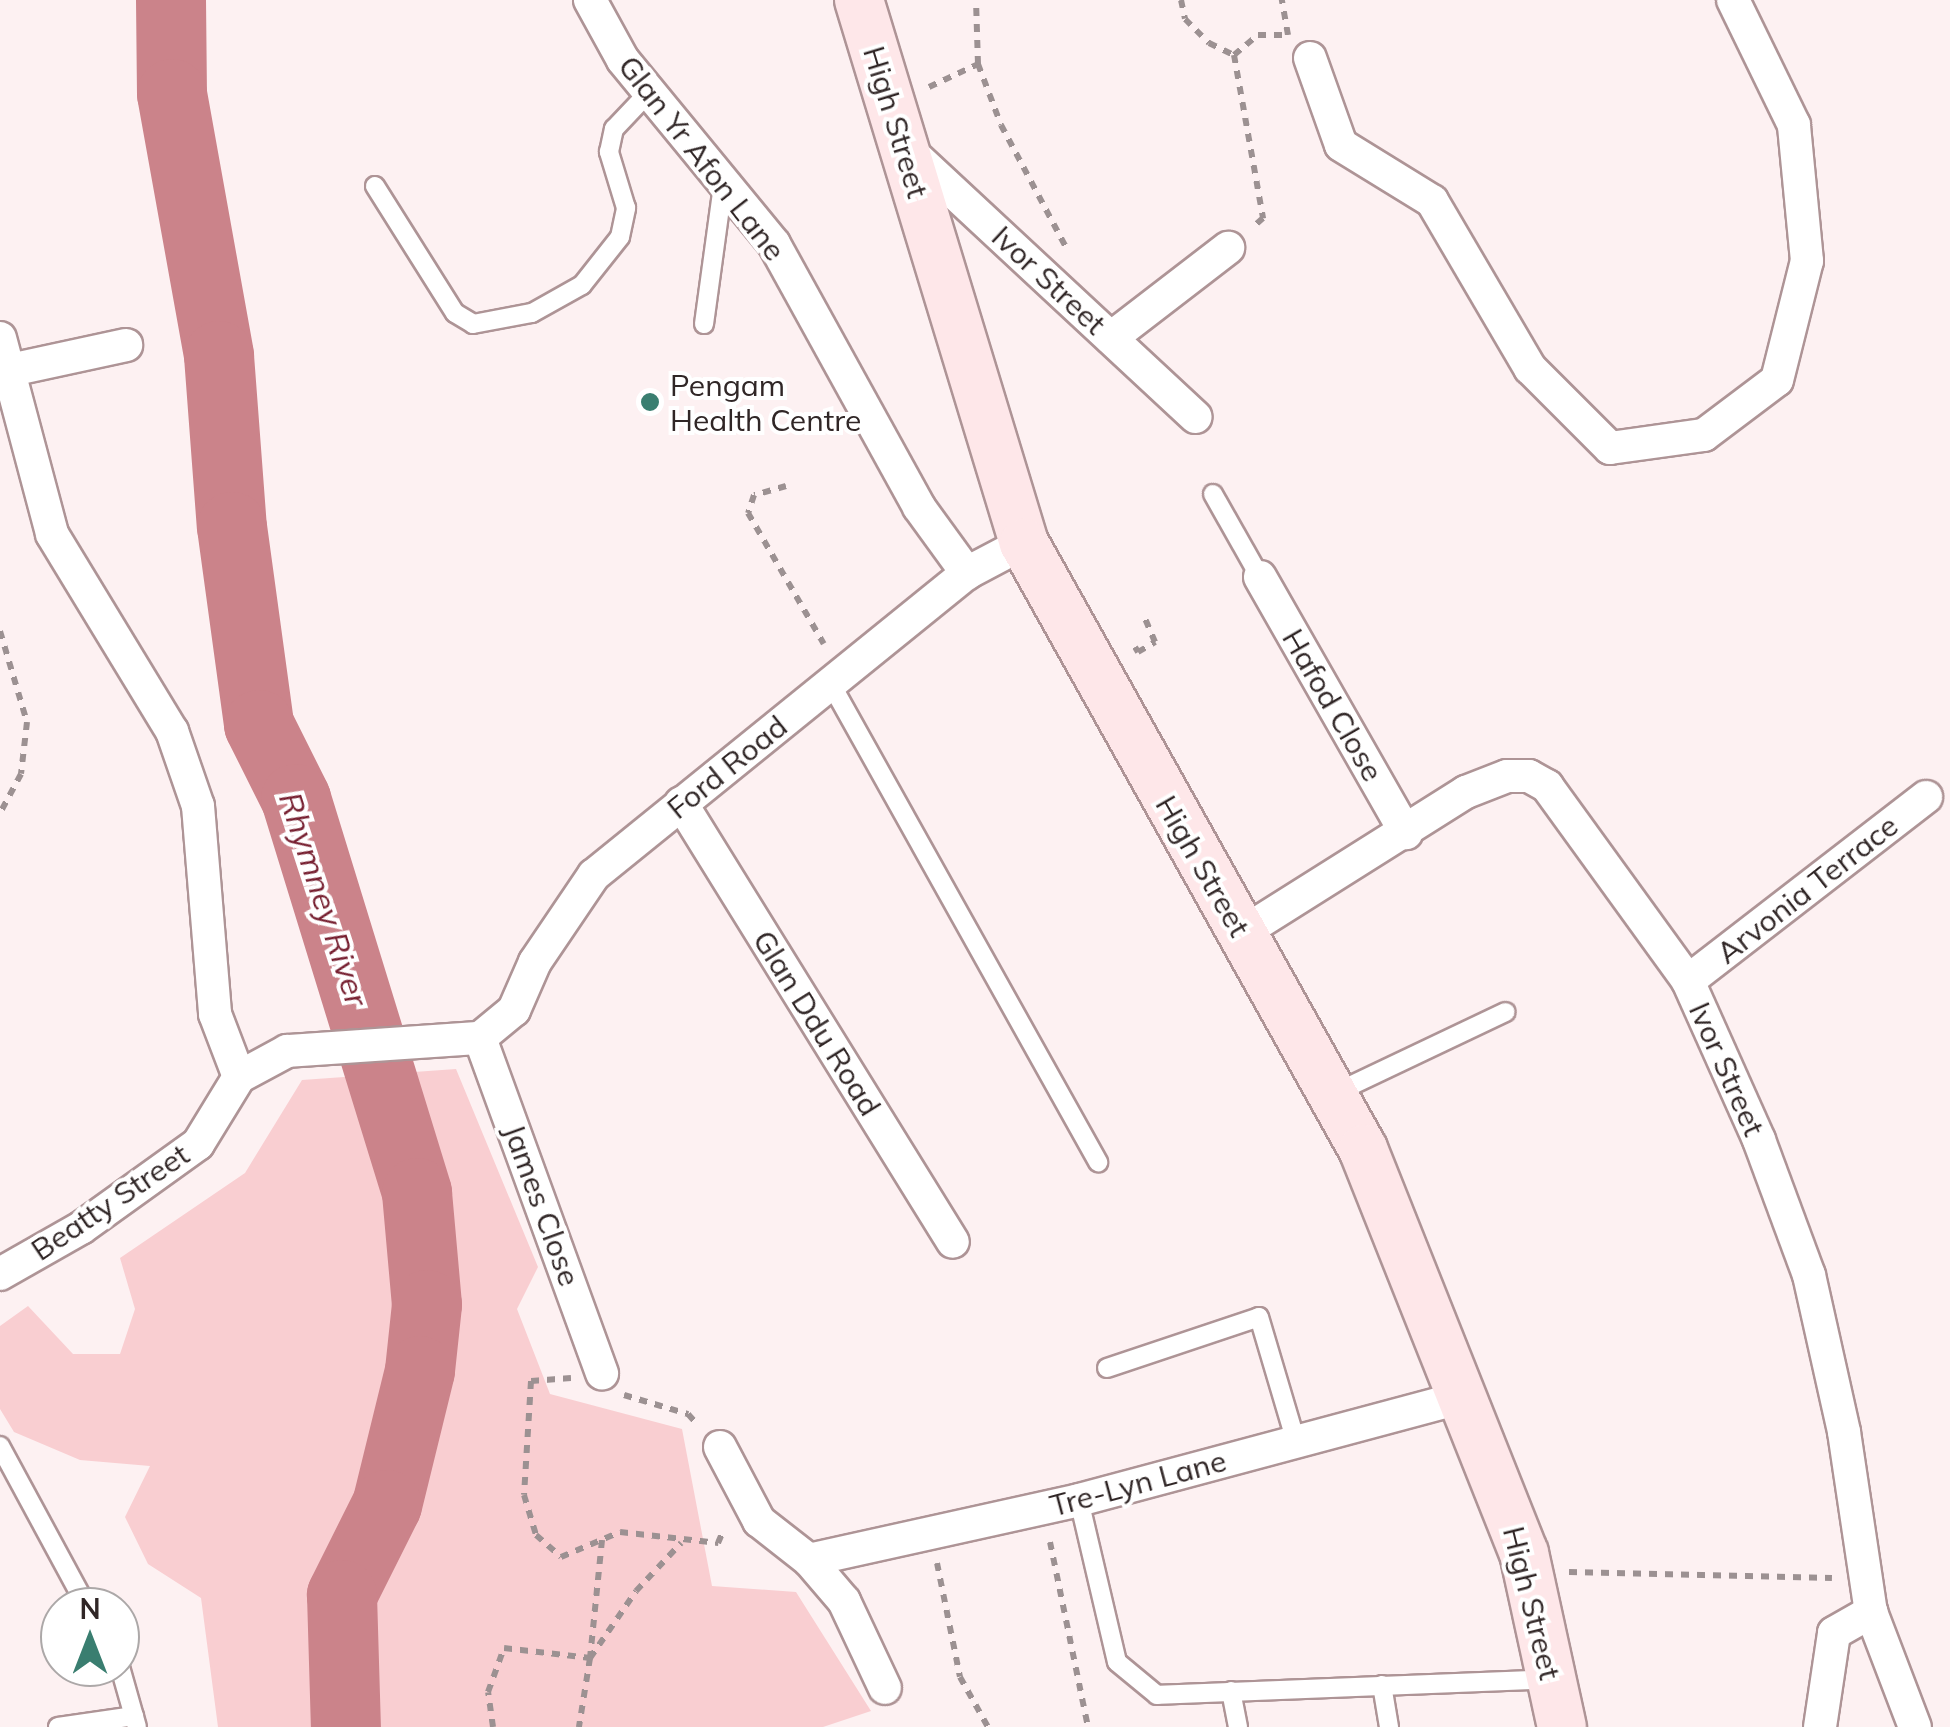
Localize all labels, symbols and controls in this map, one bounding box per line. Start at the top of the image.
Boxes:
street label: High Street [856,42,936,202]
street label: Glan Yr Afon Lane [611,49,793,267]
street label: Ivor Street [985,218,1113,342]
place label: Pengam Health Centre [670,367,861,438]
marker: Pengam Health Centre [639,391,661,413]
street label: Hafod Close [1275,623,1391,787]
street label: Ford Road [660,708,794,826]
water label: Rhymney River [271,787,377,1011]
street label: High Street [1148,789,1258,943]
street label: Arvonia Terrace [1709,807,1905,971]
street label: Glan Ddu Road [746,924,888,1122]
street label: Ivor Street [1682,997,1772,1141]
street label: James Close [496,1119,588,1291]
street label: Beatty Street [24,1136,196,1268]
street label: Tre-Lyn Lane [1046,1442,1230,1524]
street label: High Street [1496,1523,1568,1683]
north arrow [40,1587,140,1687]
text: N [79,1591,101,1626]

